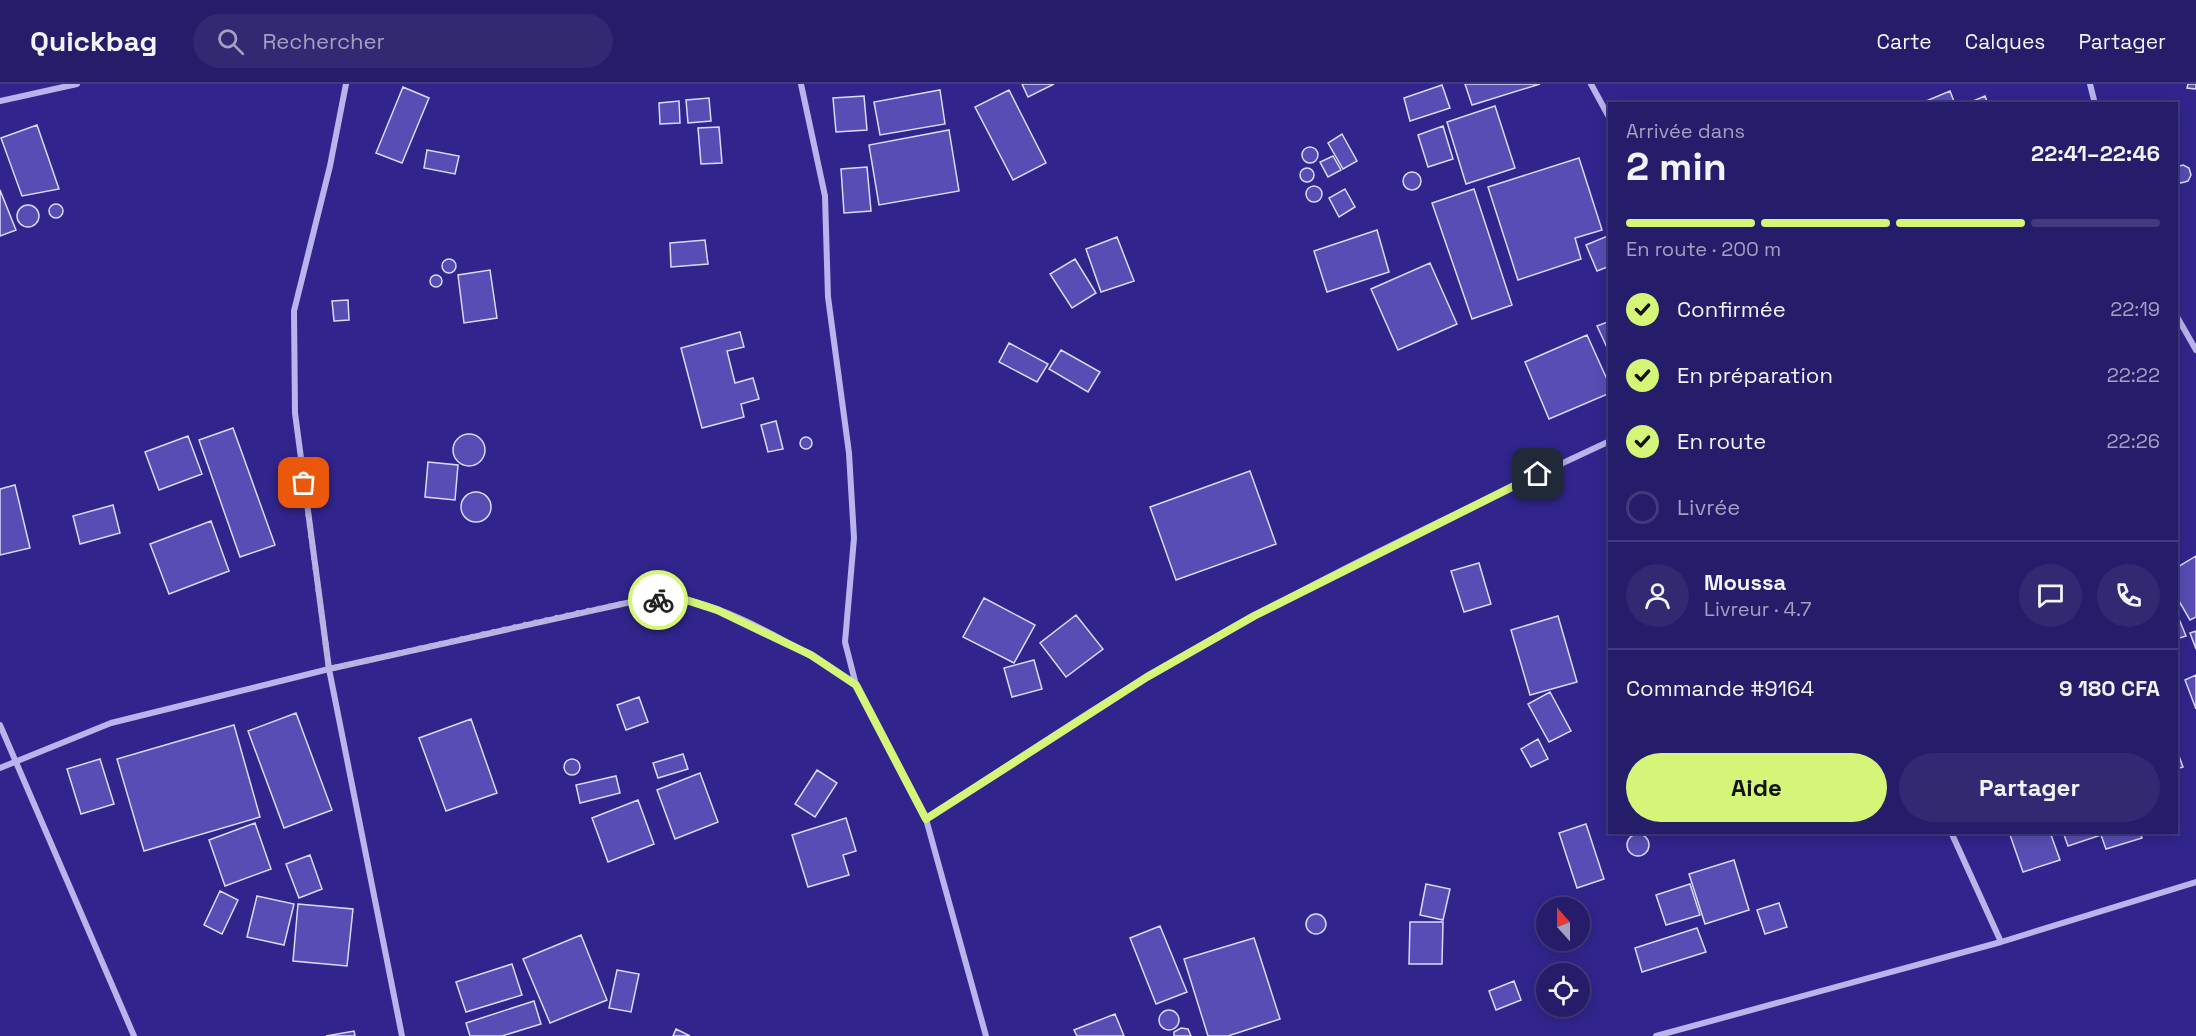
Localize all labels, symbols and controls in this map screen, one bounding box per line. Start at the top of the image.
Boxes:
search box [193,14,613,68]
text: Quickbag [30,23,157,59]
icon: search [214,25,247,58]
text: Rechercher [262,27,385,55]
text: Carte [1877,28,1932,55]
text: Calques [1965,28,2045,55]
text: Partager [2078,28,2166,55]
text: Arrivée dans [1626,118,1745,144]
text: 22:41–22:46 [2031,139,2160,167]
text: 2 min [1626,142,1727,191]
text: En route · 200 m [1626,236,1781,262]
icon: check [1626,293,1659,326]
text: Confirmée [1677,295,1786,323]
text: 22:19 [2110,296,2160,322]
icon: check [1626,359,1659,392]
text: En préparation [1677,361,1833,389]
text: 22:22 [2107,362,2160,388]
icon: check [1626,425,1659,458]
text: En route [1677,427,1766,455]
text: 22:26 [2107,428,2160,454]
pin [1512,448,1563,499]
pin [278,457,329,508]
icon: home [1521,457,1554,490]
icon: bag [287,466,320,499]
text: Livrée [1677,493,1740,521]
button: person [1626,564,1689,627]
button: chat [2019,564,2082,627]
button: phone [2097,564,2160,627]
text: Moussa [1704,568,1786,596]
courier [628,570,688,630]
icon: bike [642,584,675,617]
text: Livreur · 4.7 [1704,596,1812,622]
text: Commande #9164 [1626,674,1814,702]
text: 9 180 CFA [2059,674,2160,702]
button: Aide [1626,753,1887,822]
button: Partager [1899,753,2160,822]
north arrow [1536,897,1590,951]
map controls [1536,897,1590,1017]
button: locate [1536,963,1590,1017]

